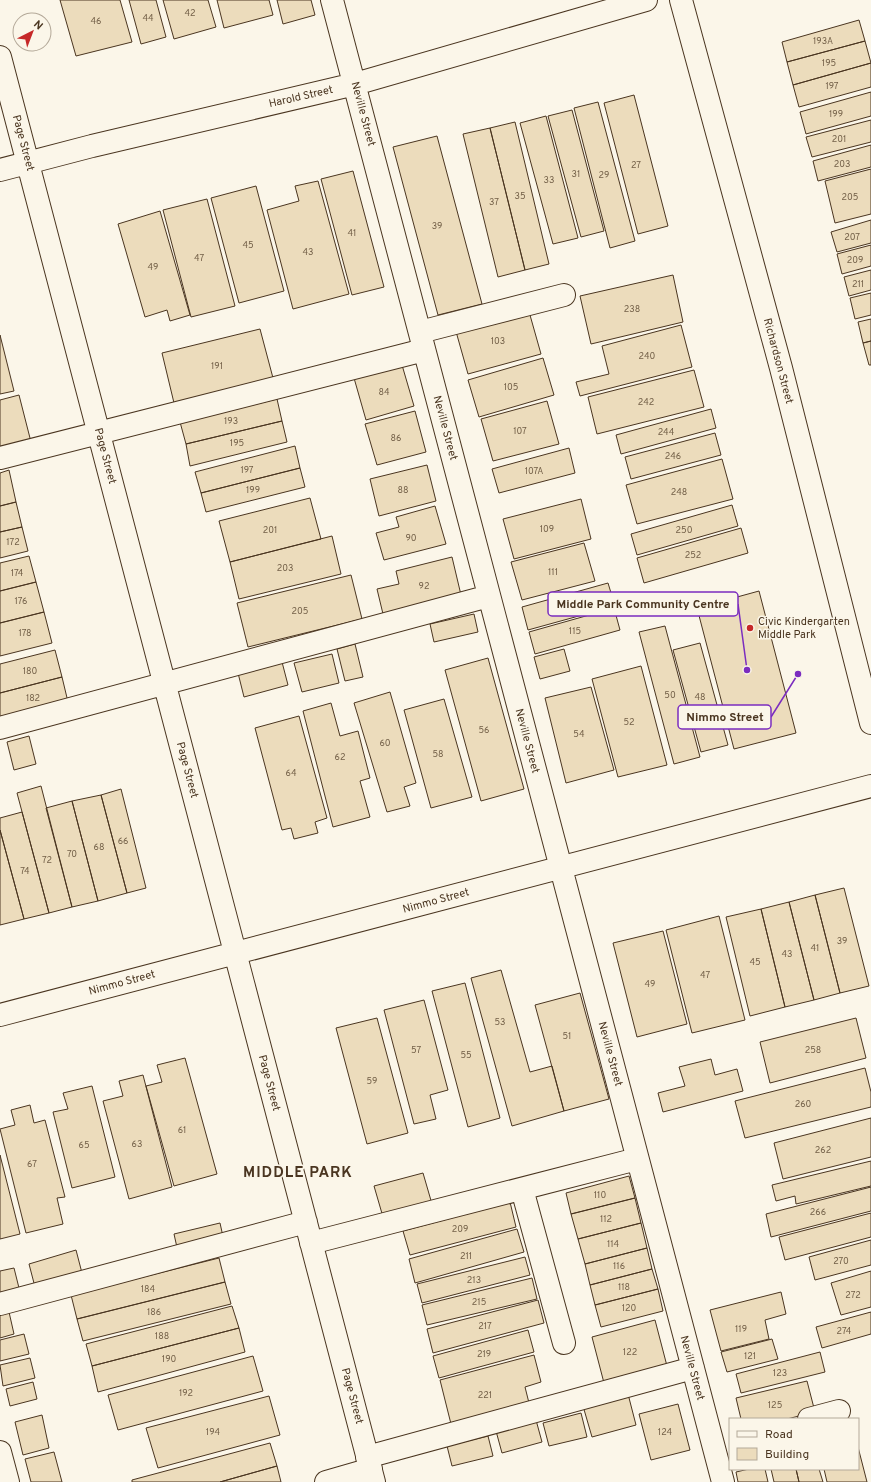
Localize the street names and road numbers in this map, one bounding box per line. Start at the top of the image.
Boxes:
street label: Neville Street [348,80,378,148]
street label: Harold Street [268,83,334,111]
street label: Page Street [9,113,37,173]
street label: Richardson Street [760,317,796,405]
street label: Neville Street [430,394,460,462]
street label: Page Street [91,426,119,486]
street label: Neville Street [512,707,542,775]
street label: Page Street [173,740,201,800]
street label: Nimmo Street [401,885,471,917]
street label: Nimmo Street [87,967,157,999]
street label: Neville Street [595,1020,625,1088]
street label: Page Street [255,1053,283,1113]
street label: Neville Street [677,1334,707,1402]
street label: Page Street [338,1366,366,1426]

